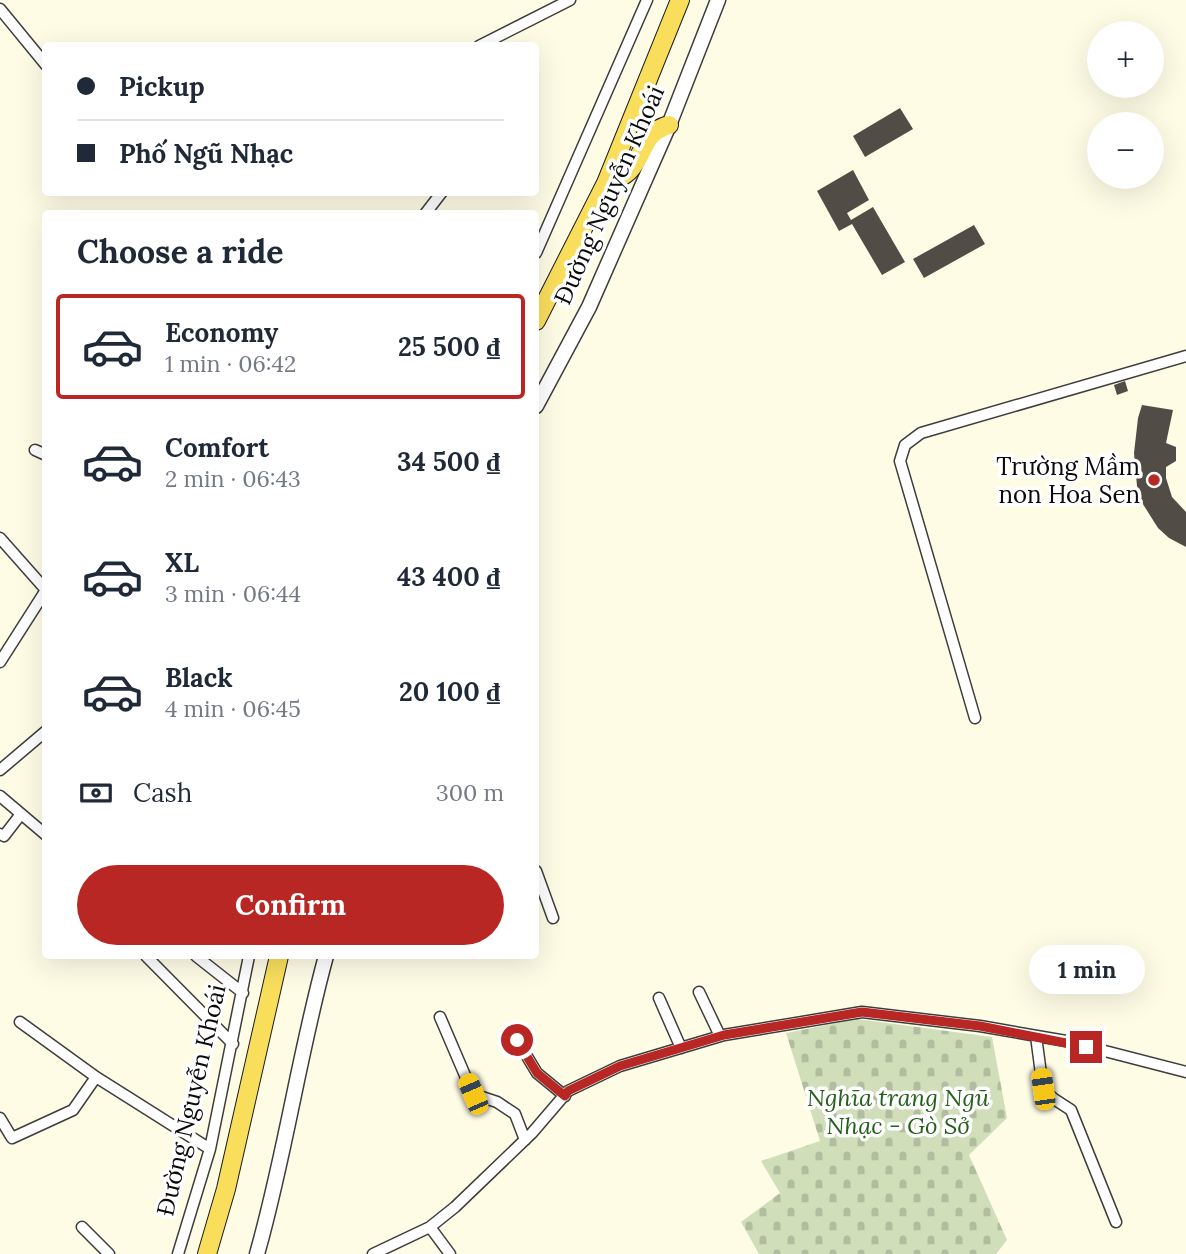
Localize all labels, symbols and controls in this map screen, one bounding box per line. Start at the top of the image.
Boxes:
map controls [1087,21,1164,189]
button: + [1087,21,1164,98]
text: Pickup [119,70,205,103]
street label: Đường Nguyễn Khoái [547,81,671,309]
button: − [1087,112,1164,189]
text: Phố Ngũ Nhạc [119,137,293,170]
text: Choose a ride [77,231,284,272]
icon: car [81,315,144,378]
text: Economy [165,316,278,349]
text: 25 500 ₫ [398,330,500,363]
text: 1 min · 06:42 [165,349,296,378]
icon: car [81,430,144,493]
text: Comfort [165,431,269,464]
text: 34 500 ₫ [397,445,500,478]
place label: Trường Mầm non Hoa Sen [996,451,1140,510]
text: 2 min · 06:43 [165,464,301,493]
marker: Trường Mầm non Hoa Sen [1146,472,1162,488]
icon: car [81,545,144,608]
text: XL [165,546,199,579]
text: 43 400 ₫ [397,560,500,593]
text: 3 min · 06:44 [165,579,301,608]
icon: car [81,660,144,723]
text: Black [165,661,233,694]
text: 20 100 ₫ [399,675,500,708]
text: 4 min · 06:45 [165,694,301,723]
icon: cash [77,774,115,812]
text: Cash [133,776,192,809]
text: 300 m [436,778,504,807]
button: Confirm [77,865,504,945]
callout: 1 min [1028,946,1144,995]
text: 1 min [1058,955,1116,984]
street label: Đường Nguyễn Khoái [149,981,233,1219]
route start [501,1024,533,1056]
route end [1070,1031,1102,1063]
car [1030,1067,1057,1111]
car [456,1071,491,1117]
park label: Nghĩa trang Ngũ Nhạc - Gò Sở [807,1082,990,1141]

